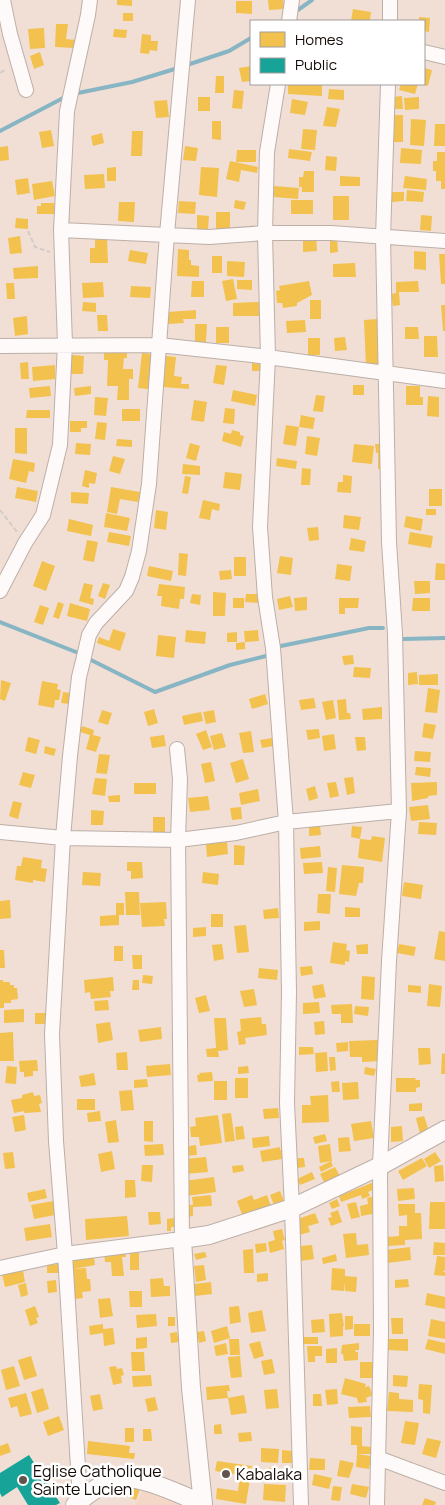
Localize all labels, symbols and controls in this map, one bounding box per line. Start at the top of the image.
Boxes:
legend [250,20,425,85]
text: Homes [295,29,344,50]
text: Public [295,54,337,75]
place label: Eglise Catholique Sainte Lucien [33,1460,162,1500]
place label: Kabalaka [236,1463,302,1485]
marker: Kabalaka [220,1468,232,1480]
marker: Eglise Catholique Sainte Lucien [17,1474,29,1486]

